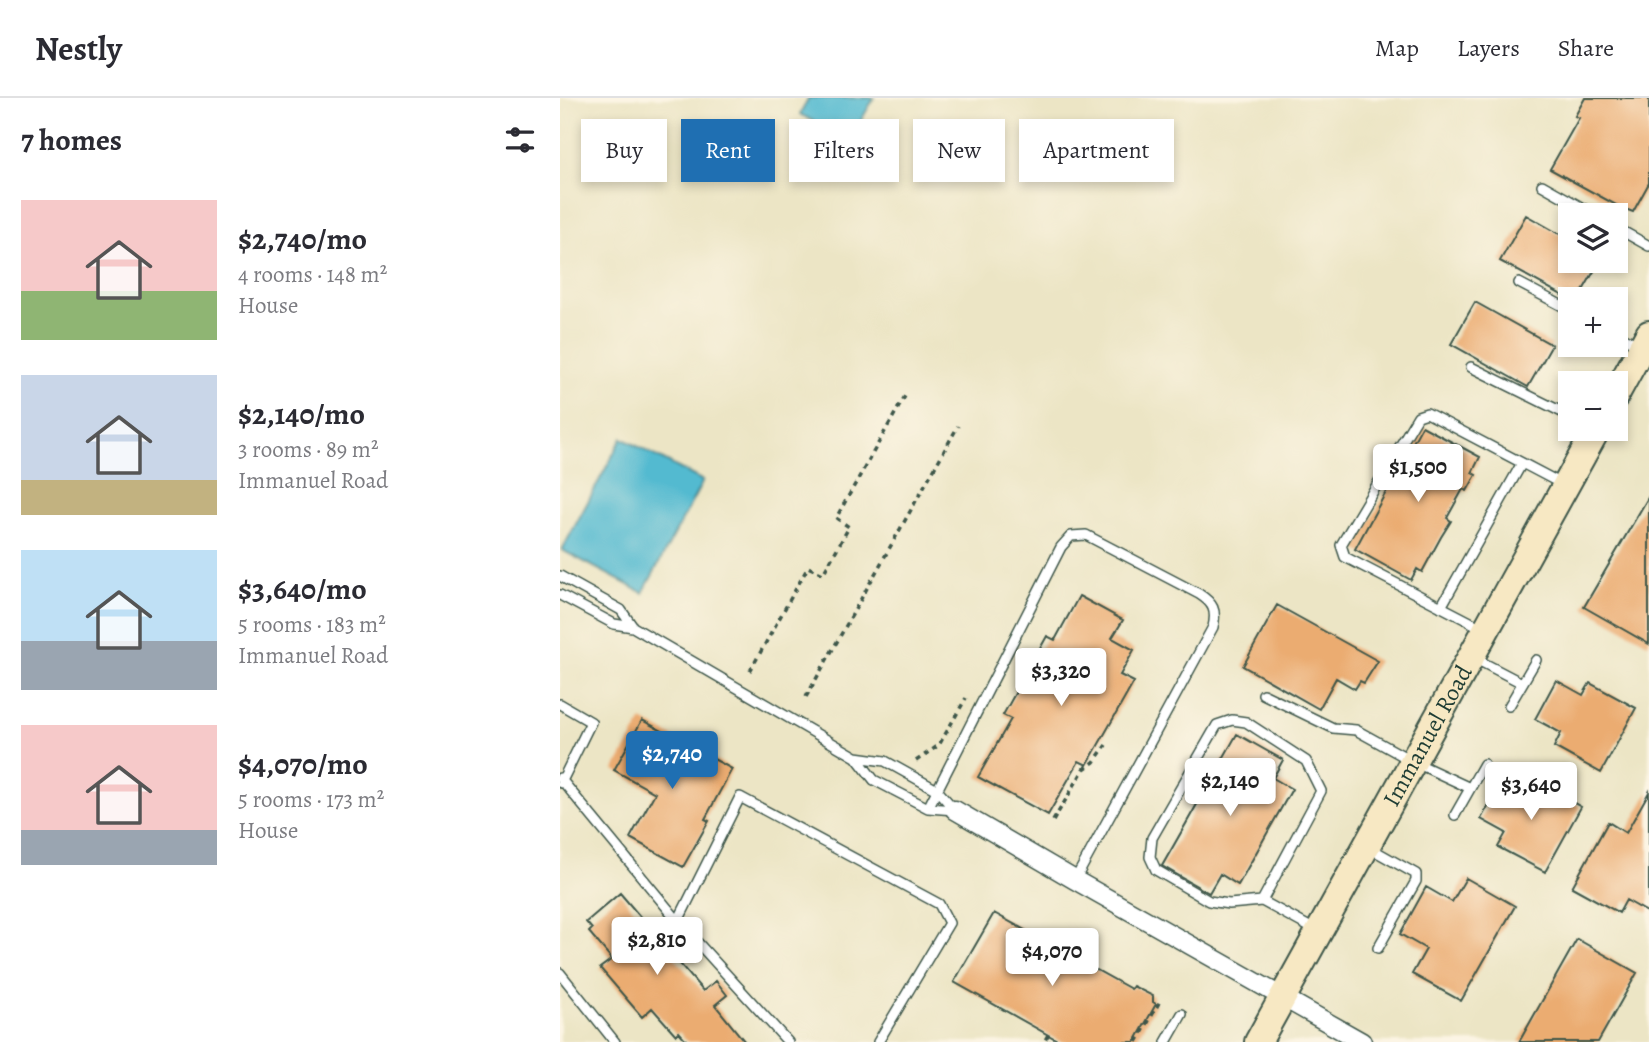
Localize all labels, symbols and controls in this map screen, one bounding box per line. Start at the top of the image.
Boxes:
text: Nestly [35,26,122,71]
text: Map [1375,32,1419,64]
text: Layers [1457,32,1520,64]
text: Share [1558,32,1614,64]
chip: Buy [581,119,667,182]
chip: Rent [681,119,775,182]
chip: Filters [789,119,899,182]
chip: New [913,119,1005,182]
chip: Apartment [1019,119,1174,182]
text: 7 homes [21,120,122,160]
icon: filters [501,121,539,159]
map controls [1558,203,1628,441]
button: layers [1558,203,1628,273]
text: $2,740/mo [238,219,367,259]
icon: home [77,228,161,312]
text: 4 rooms · 148 m² [238,259,387,290]
button: + [1558,287,1628,357]
text: House [238,290,298,321]
button: − [1558,371,1628,441]
text: $2,140/mo [238,394,365,434]
icon: home [77,403,161,487]
text: 3 rooms · 89 m² [238,434,379,465]
pin: $1,500 [1361,444,1475,504]
text: $1,500 [1389,451,1447,482]
text: Immanuel Road [238,465,388,496]
text: $3,640/mo [238,569,367,609]
icon: home [77,578,161,662]
text: 5 rooms · 183 m² [238,609,386,640]
text: Immanuel Road [238,640,388,671]
pin: $3,320 [1004,648,1118,708]
text: $3,320 [1031,655,1091,686]
street label: Immanuel Road [1375,659,1479,812]
pin: $2,740 [615,732,729,791]
text: $2,740 [642,738,702,769]
text: $4,070/mo [238,744,368,784]
icon: home [77,753,161,837]
pin: $2,140 [1173,758,1287,818]
pin: $3,640 [1474,762,1588,822]
text: $2,140 [1201,765,1259,796]
text: $3,640 [1501,769,1561,800]
text: 5 rooms · 173 m² [238,784,384,815]
text: House [238,815,298,846]
pin: $2,810 [600,918,714,977]
text: $2,810 [628,924,686,955]
pin: $4,070 [995,928,1109,988]
text: $4,070 [1022,935,1082,966]

